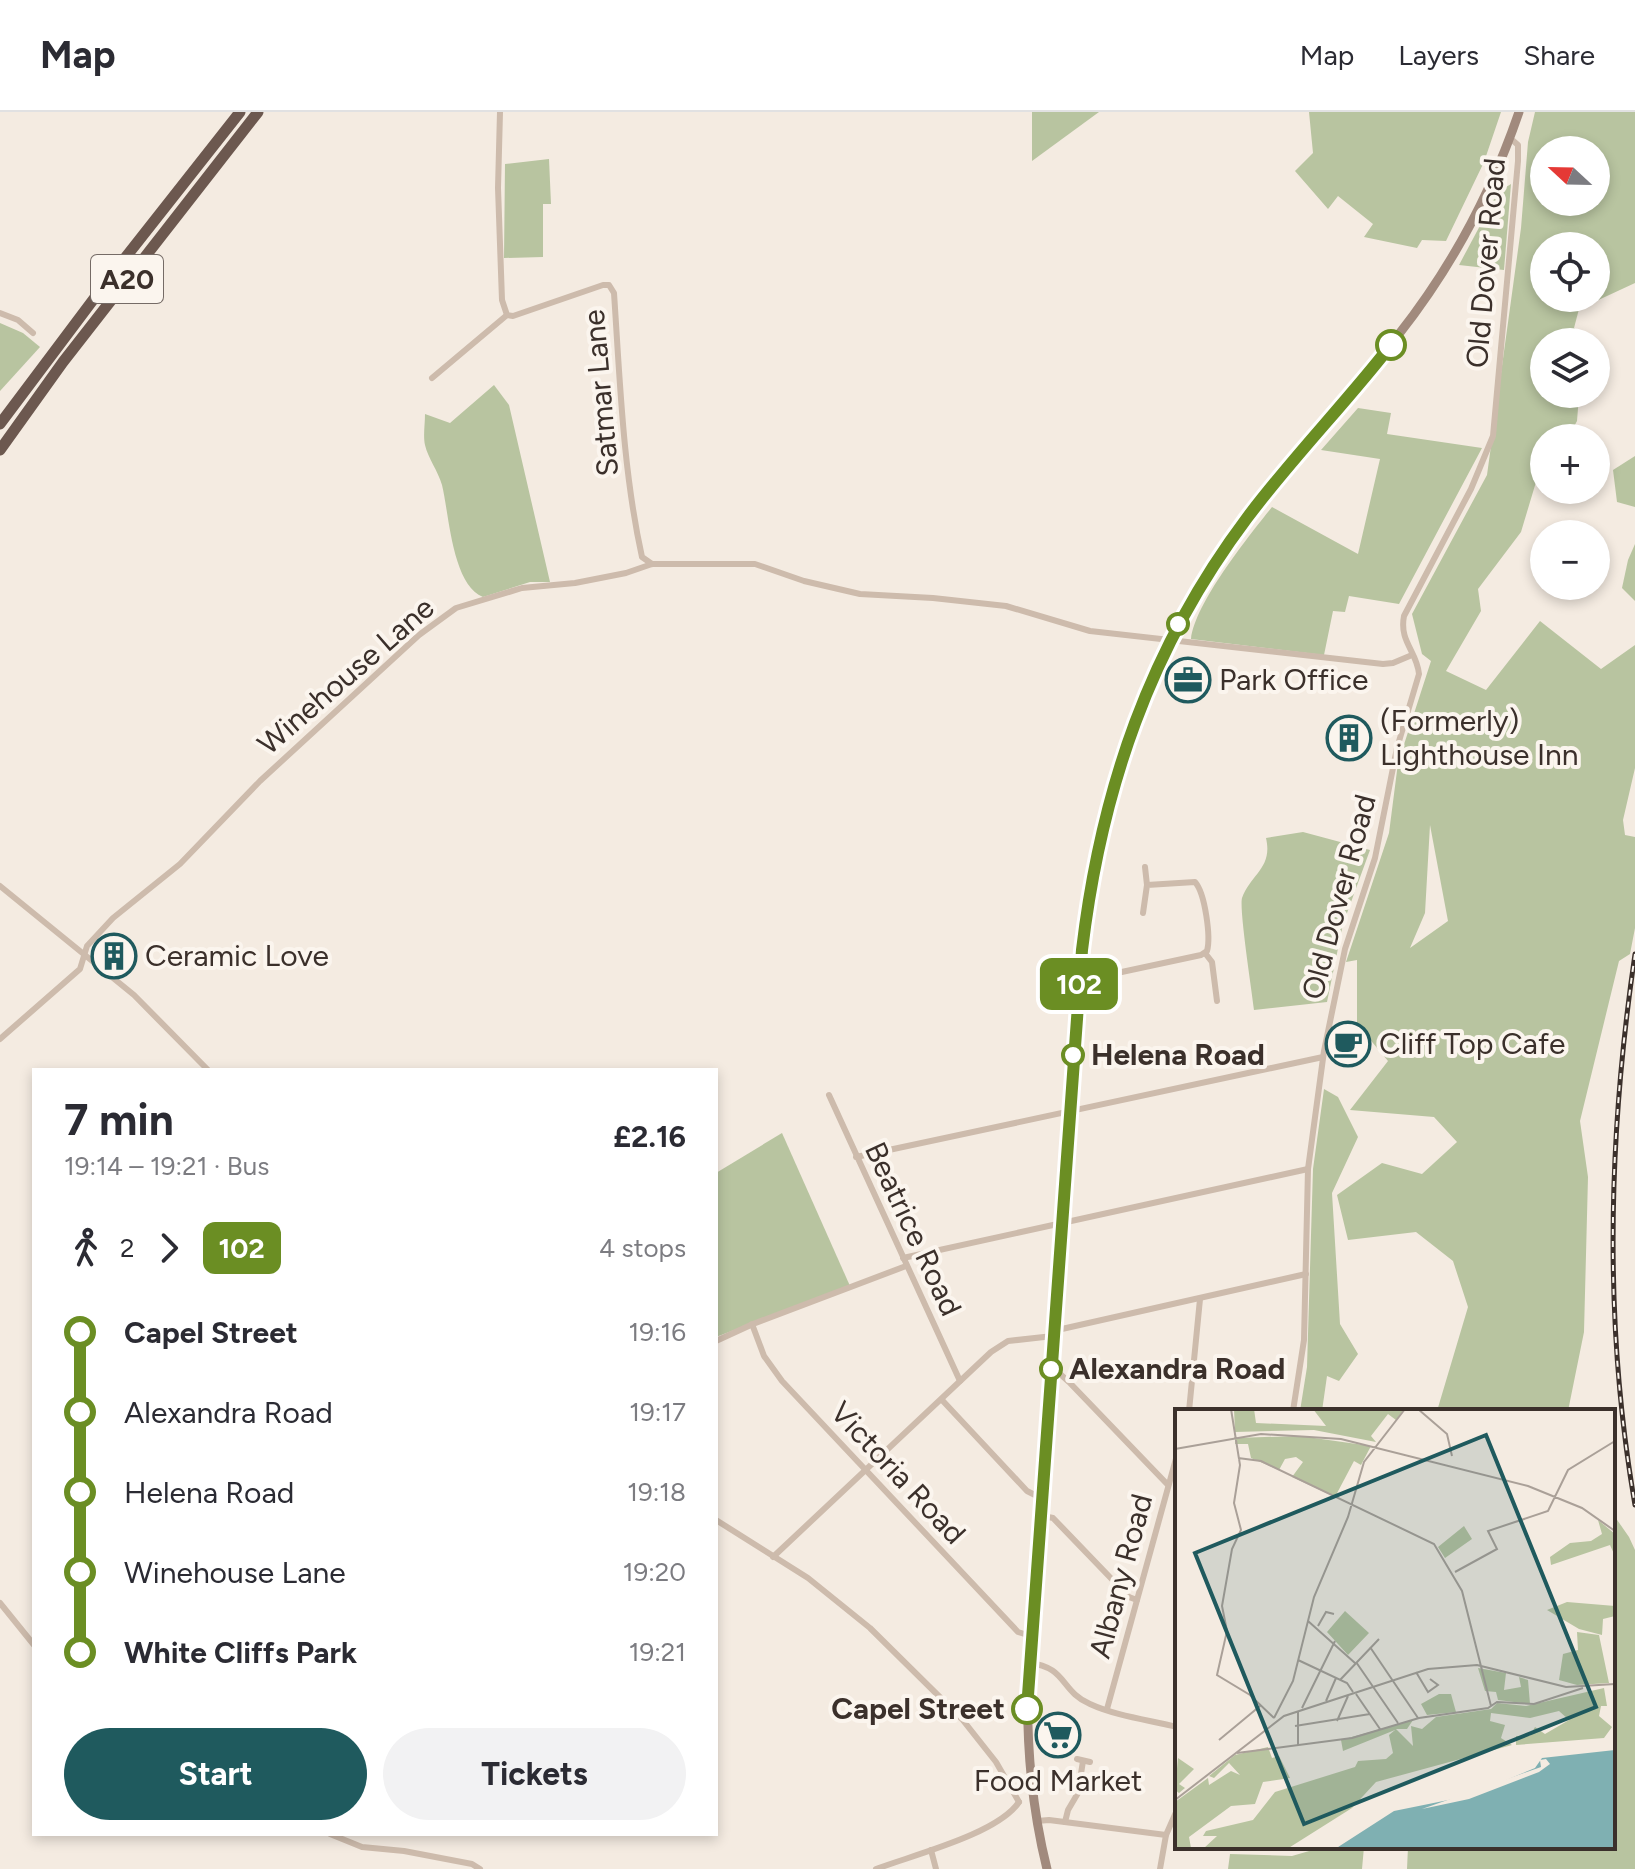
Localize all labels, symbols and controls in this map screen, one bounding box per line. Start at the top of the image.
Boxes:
text: Map [40,32,116,78]
text: Map [1300,38,1354,72]
text: Layers [1398,38,1479,72]
text: Share [1523,38,1595,72]
north arrow [1530,136,1610,216]
map controls [1530,136,1610,600]
street label: Old Dover Road [1458,156,1513,370]
button: locate [1530,232,1610,312]
road number: A20 [91,255,163,303]
street label: Satmar Lane [575,308,626,478]
button: layers [1530,328,1610,408]
unlabelled marker [1376,330,1406,360]
button: + [1530,424,1610,504]
button: − [1530,520,1610,600]
street label: Winehouse Lane [250,589,441,762]
unlabelled marker [1167,613,1189,635]
office icon: Park Office [1164,656,1212,704]
place label: Park Office [1219,661,1368,698]
place label: (Formerly) Lighthouse Inn [1380,702,1579,773]
building icon: (Formerly) Lighthouse Inn [1325,714,1373,762]
street label: Old Dover Road [1293,790,1384,1003]
building icon: Ceramic Love [90,932,138,980]
place label: Ceramic Love [145,937,329,974]
line badge: 102 [1033,958,1125,1010]
text: 102 [1056,967,1102,1001]
cafe icon: Cliff Top Cafe [1324,1020,1372,1068]
place label: Cliff Top Cafe [1379,1025,1565,1062]
place label: Helena Road [1091,1036,1265,1073]
marker: Helena Road [1062,1044,1084,1066]
text: 7 min [64,1093,174,1146]
text: £2.16 [613,1118,686,1155]
street label: Beatrice Road [857,1136,970,1322]
text: 19:14 – 19:21 · Bus [64,1150,269,1182]
icon: walk [64,1226,108,1270]
icon: forward [147,1226,191,1270]
text: 102 [219,1231,265,1265]
text: 2 [120,1232,135,1264]
text: 4 stops [599,1232,686,1264]
text: Capel Street [124,1314,298,1351]
text: 19:16 [629,1316,686,1348]
place label: Alexandra Road [1069,1350,1285,1387]
marker: Alexandra Road [1040,1358,1062,1380]
text: Alexandra Road [124,1394,333,1431]
street label: Victoria Road [823,1394,974,1552]
text: 19:17 [629,1396,686,1428]
inset map [1175,1409,1615,1849]
text: Helena Road [124,1474,294,1511]
text: 19:18 [627,1476,686,1508]
street label: Albany Road [1081,1490,1160,1662]
text: Winehouse Lane [124,1554,346,1591]
text: 19:20 [623,1556,686,1588]
text: White Cliffs Park [124,1634,357,1671]
text: 19:21 [629,1636,686,1668]
place label: Capel Street [831,1690,1005,1727]
marker: Capel Street [1012,1694,1042,1724]
supermarket icon: Food Market [1034,1711,1082,1759]
button: Start [64,1728,367,1820]
button: Tickets [383,1728,686,1820]
place label: Food Market [974,1762,1142,1799]

